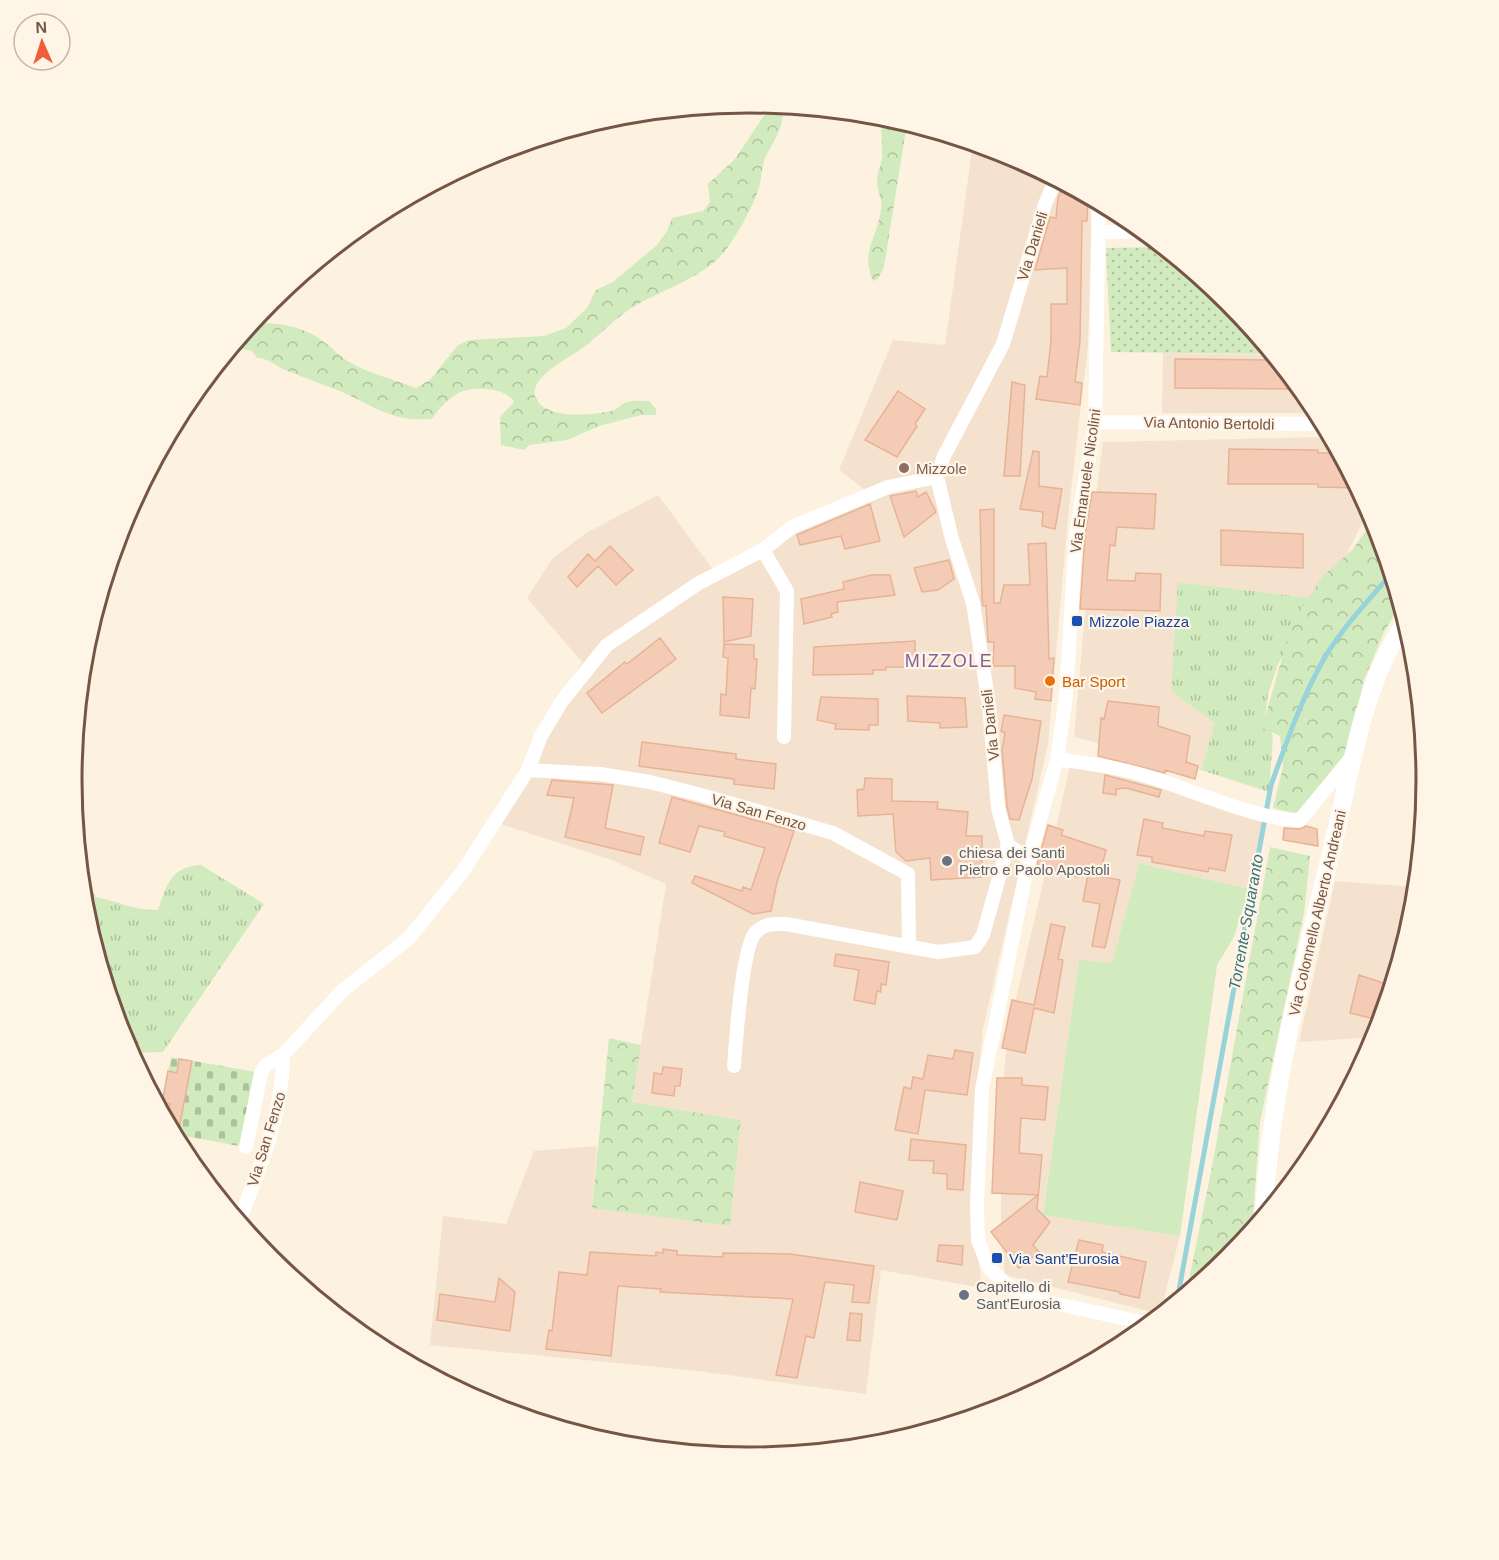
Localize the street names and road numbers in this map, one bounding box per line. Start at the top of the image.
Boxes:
street label: Via Danieli [1013,209,1051,283]
street label: Via Emanuele Nicolini [1066,408,1104,554]
street label: Via Antonio Bertoldi [1144,413,1274,433]
street label: Via Danieli [978,689,1002,761]
street label: Via San Fenzo [709,790,809,834]
street label: Via Colonnello Alberto Andreani [1285,808,1349,1018]
street label: Via San Fenzo [244,1090,288,1188]

